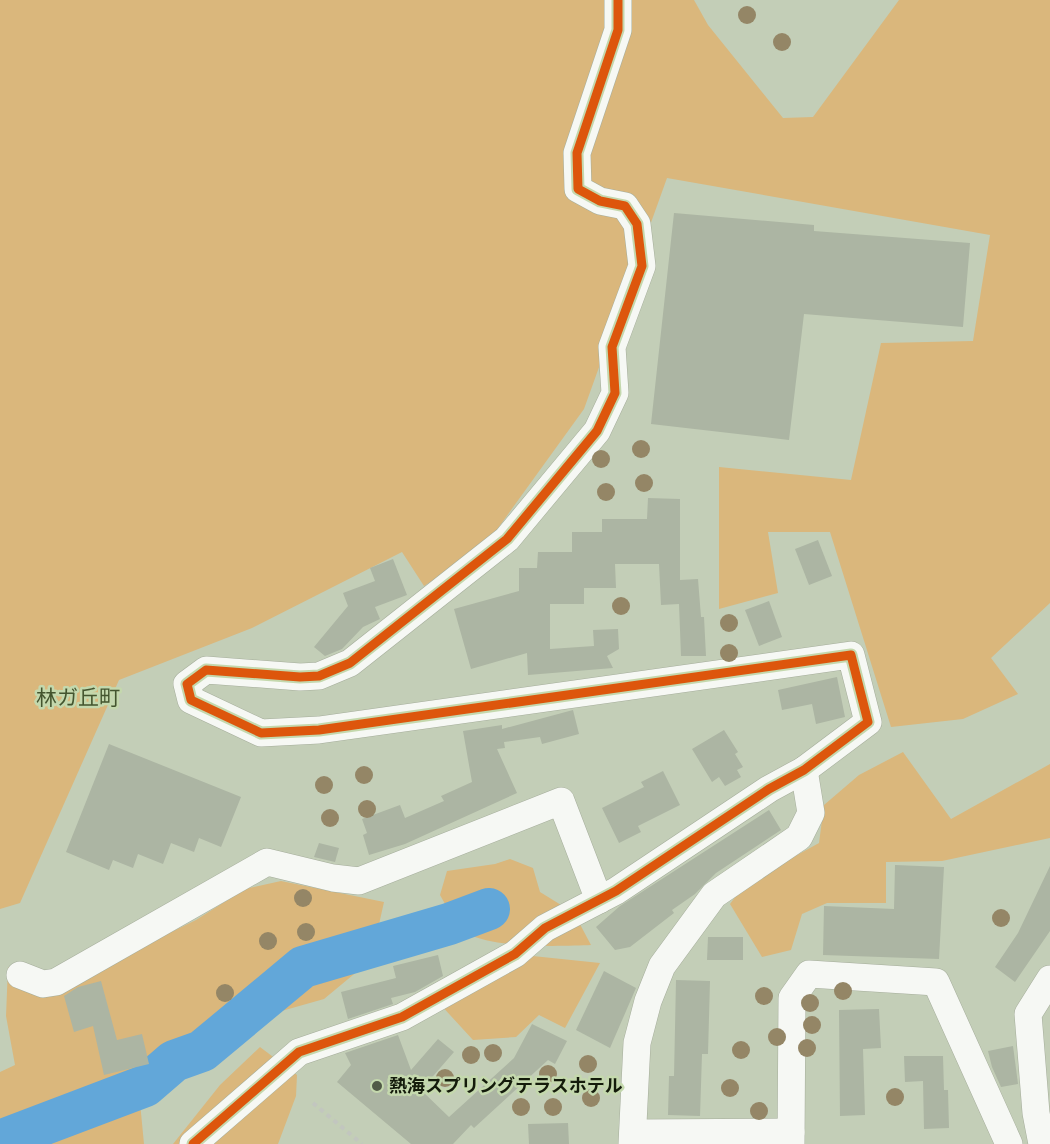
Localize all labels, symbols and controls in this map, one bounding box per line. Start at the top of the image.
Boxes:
district label: 林ガ丘町 [36,684,120,712]
place label: 熱海スプリングテラスホテル [389,1074,623,1098]
marker: 熱海スプリングテラスホテル [370,1079,384,1093]

